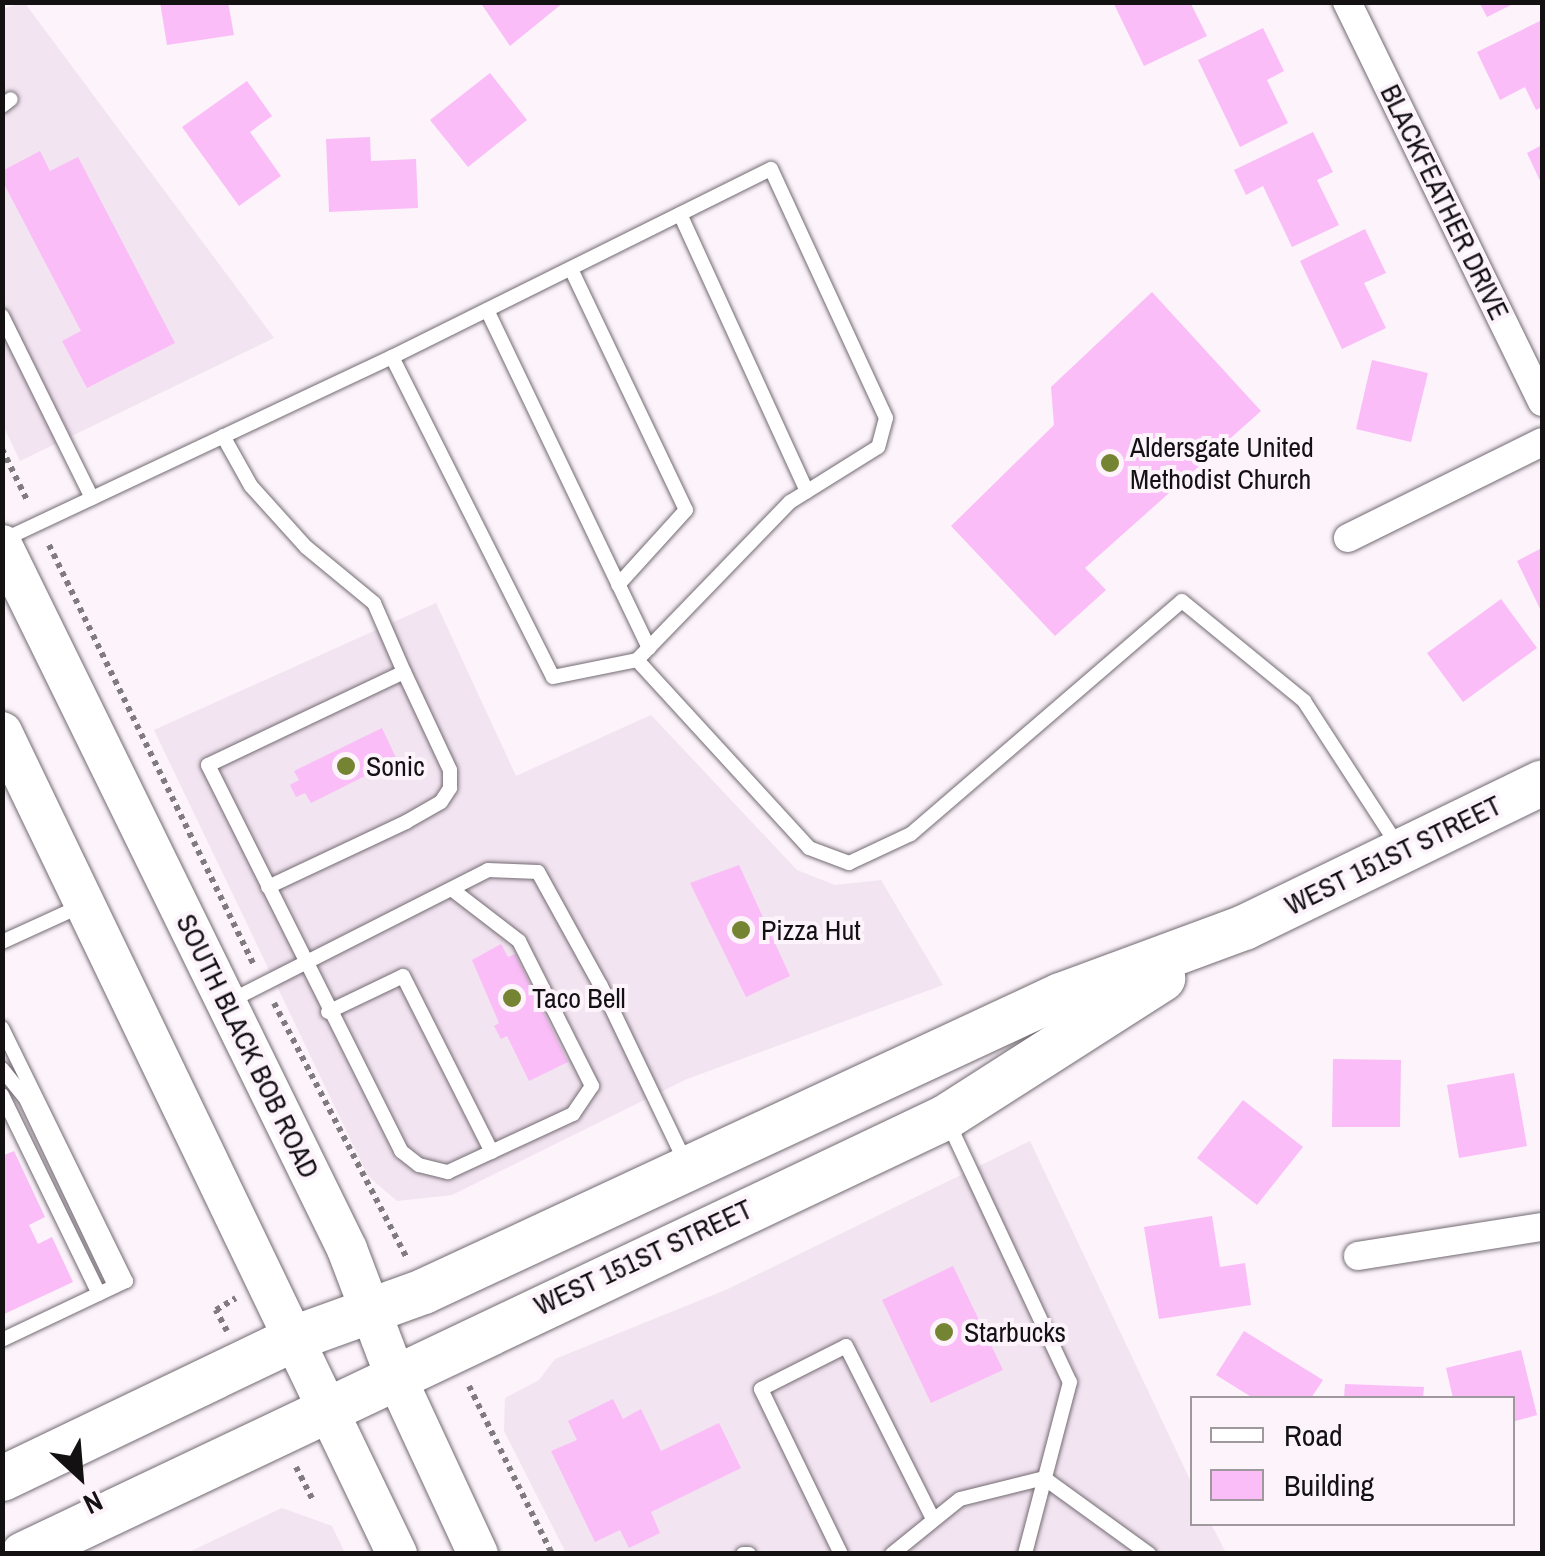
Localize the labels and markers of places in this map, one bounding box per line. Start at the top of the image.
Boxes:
place label: Aldersgate United Methodist Church [1130,430,1314,496]
marker: Aldersgate United Methodist Church [1099,452,1121,474]
place label: Sonic [366,749,425,783]
marker: Sonic [335,755,357,777]
place label: Pizza Hut [761,913,861,947]
marker: Pizza Hut [730,919,752,941]
place label: Taco Bell [532,981,626,1015]
marker: Taco Bell [501,987,523,1009]
place label: Starbucks [964,1315,1066,1349]
marker: Starbucks [933,1321,955,1343]

